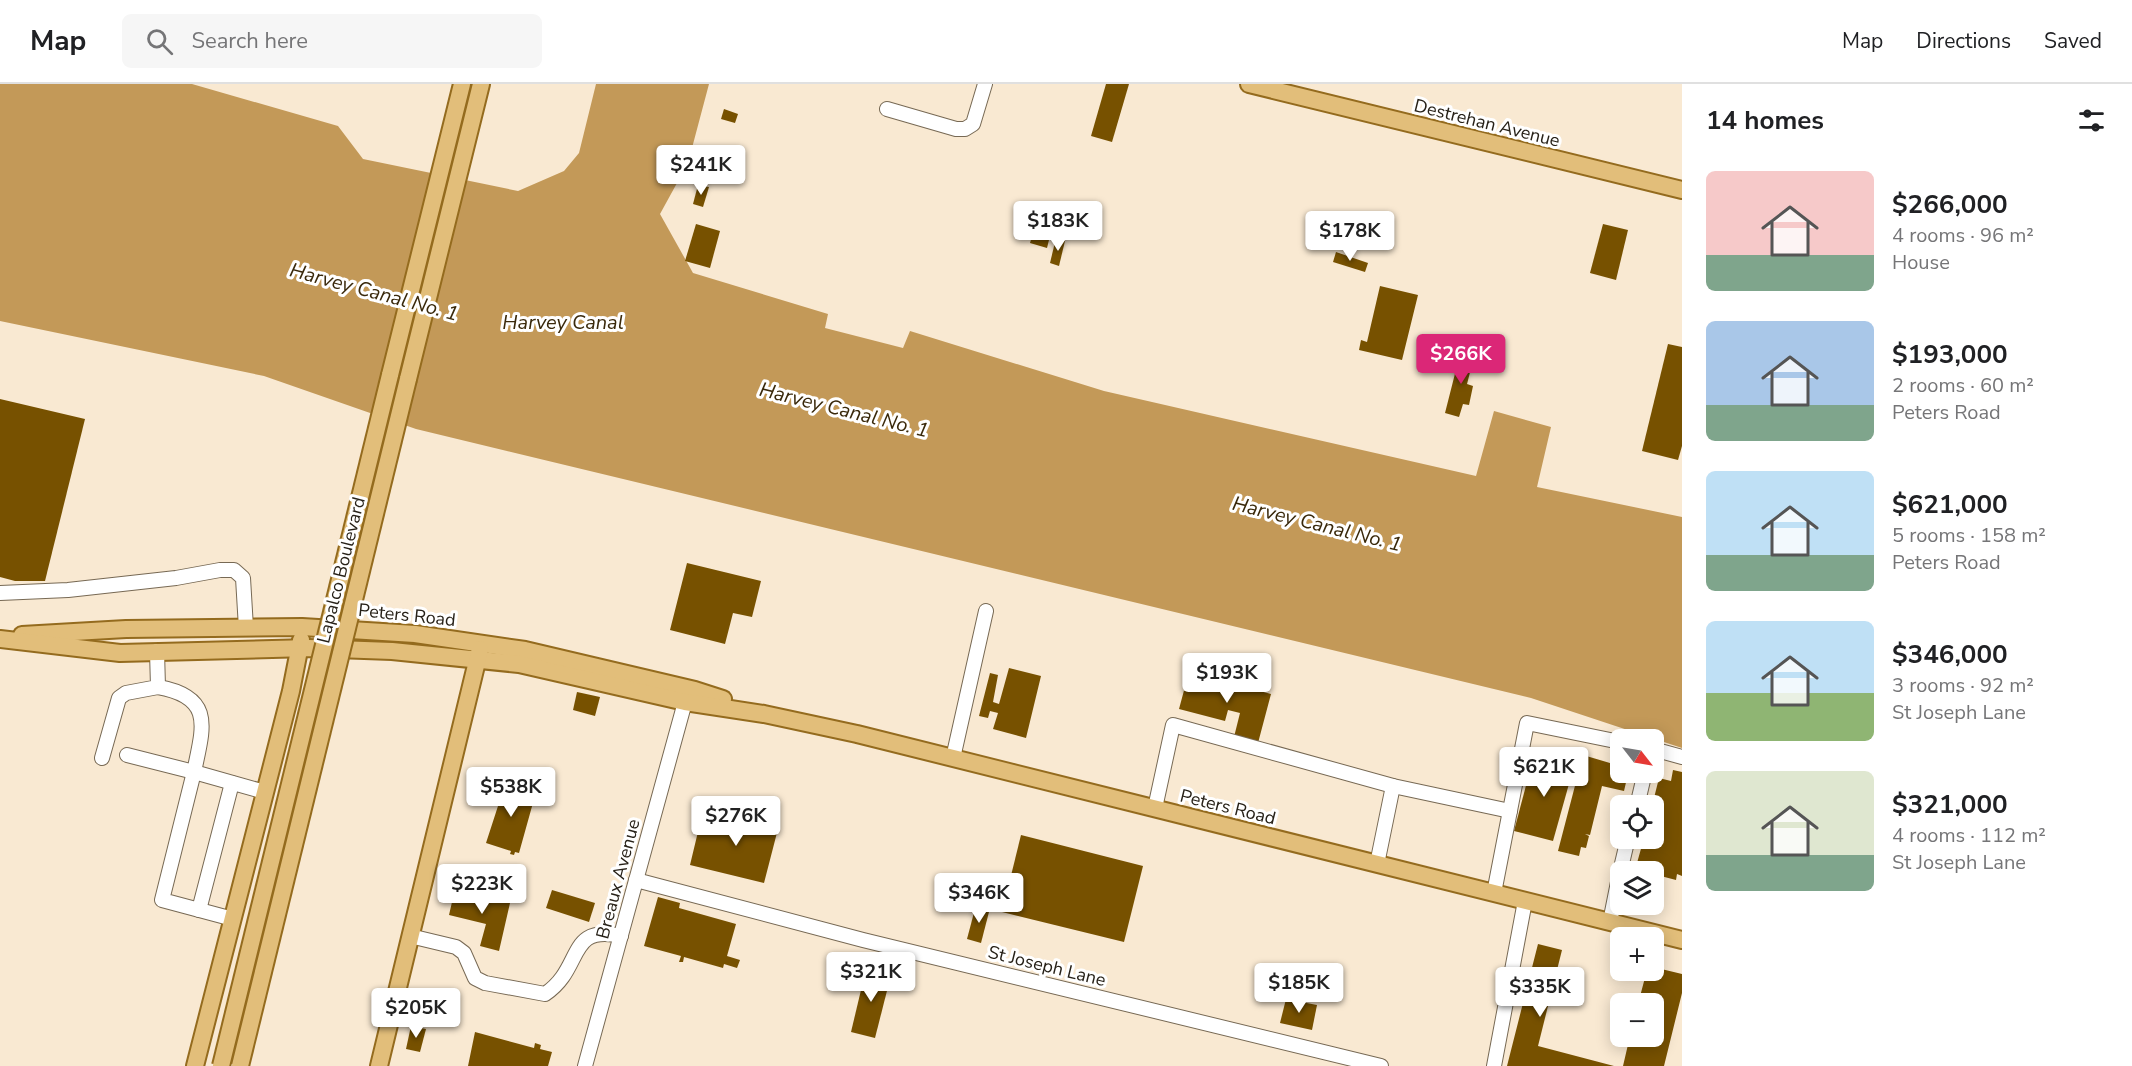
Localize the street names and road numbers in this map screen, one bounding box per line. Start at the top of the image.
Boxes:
street label: Destrehan Avenue [1412,93,1562,153]
street label: Lapalco Boulevard [311,494,371,646]
street label: Peters Road [357,598,457,632]
street label: Peters Road [1178,784,1278,830]
street label: Breaux Avenue [590,816,646,942]
street label: St Joseph Lane [986,940,1108,992]

